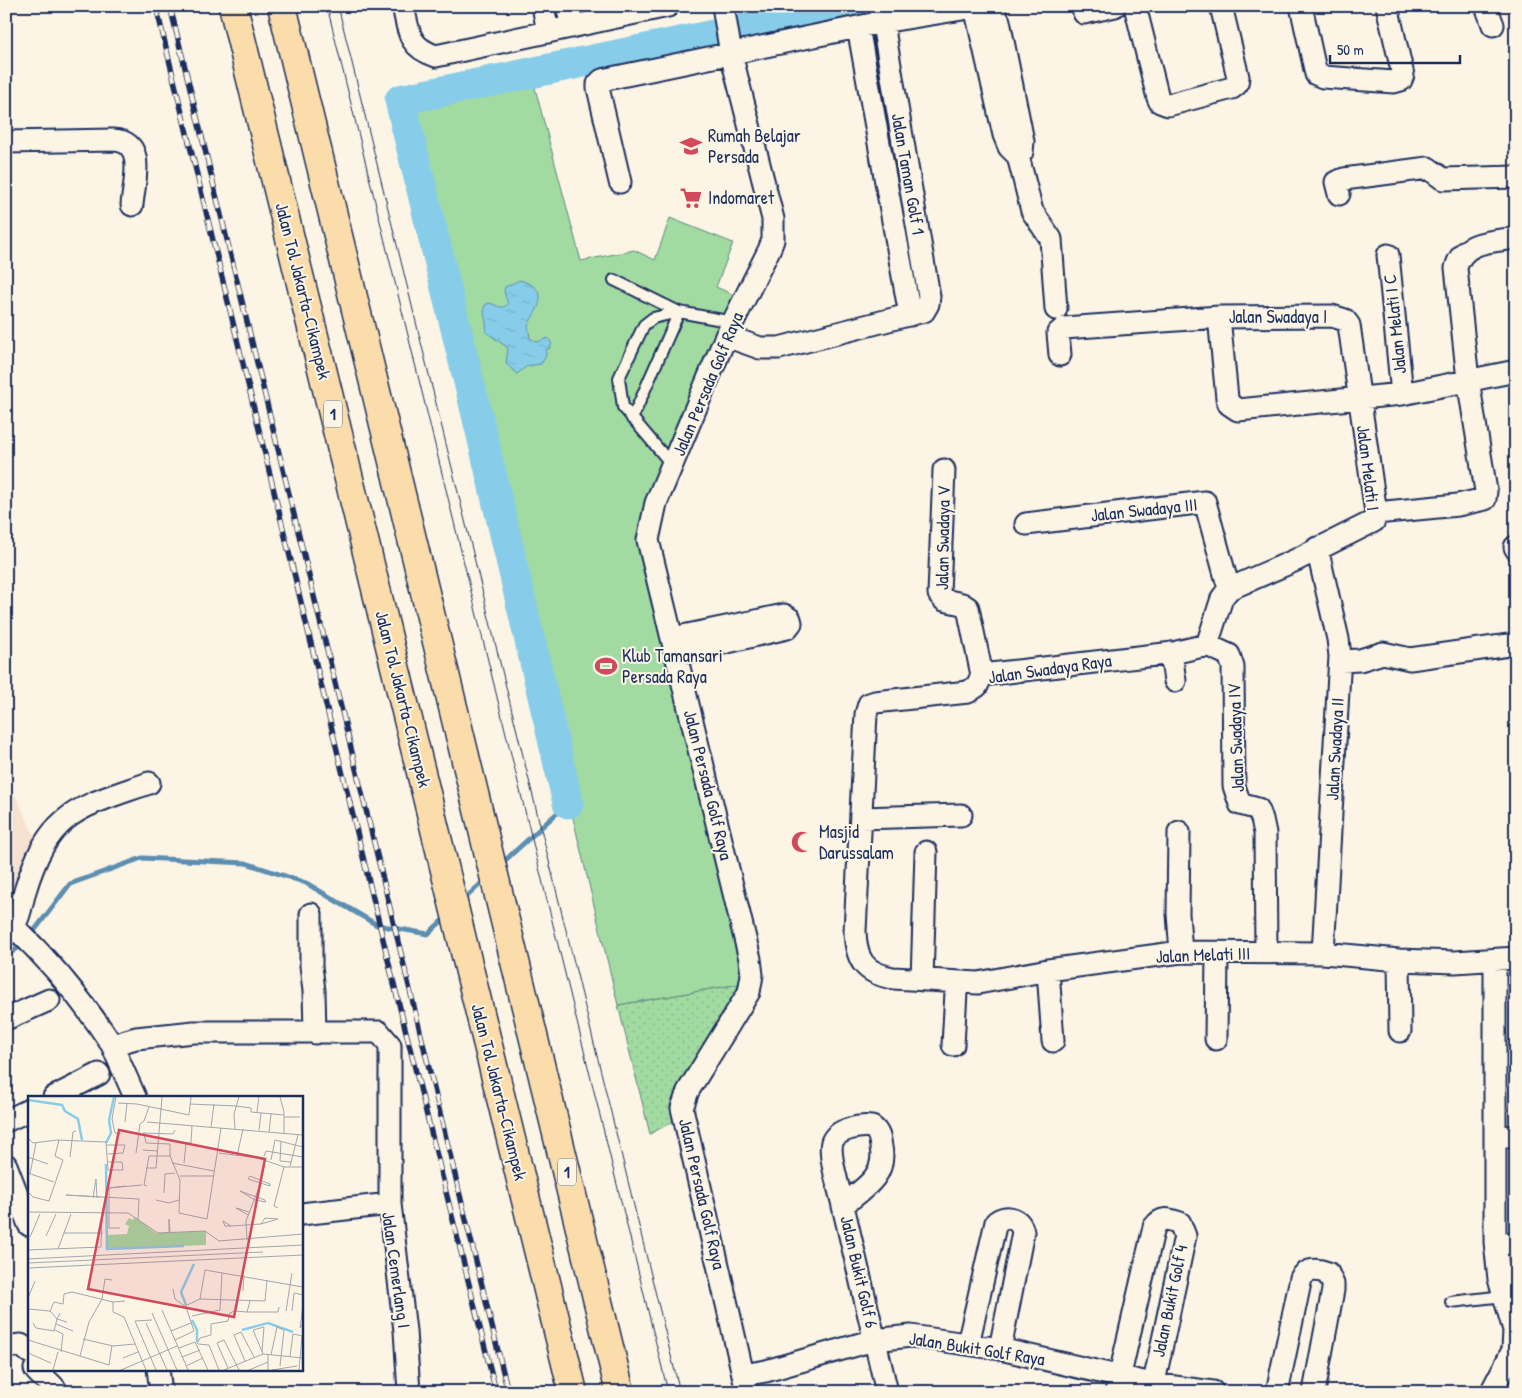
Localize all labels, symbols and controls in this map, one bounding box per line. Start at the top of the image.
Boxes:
scale bar [1330,32,1460,64]
text: 50 m [1337,39,1364,60]
street label: Jalan Taman Golf 1 [886,111,931,237]
place label: Rumah Belajar Persada [708,123,801,169]
school or university icon: Rumah Belajar Persada [678,133,704,159]
supermarket icon: Indomaret [678,185,704,211]
place label: Indomaret [708,185,775,210]
street label: Jalan Tol Jakarta–Cikampek [269,200,338,382]
street label: Jalan Melati I C [1377,273,1412,375]
street label: Jalan Swadaya I [1229,304,1327,329]
street label: Jalan Persada Golf Raya [666,308,749,460]
road number: 1 [324,400,342,428]
street label: Jalan Melati I [1351,424,1386,512]
street label: Jalan Swadaya V [929,485,956,590]
street label: Jalan Swadaya III [1089,491,1199,528]
street label: Jalan Tol Jakarta–Cikampek [369,608,438,790]
place label: Klub Tamansari Persada Raya [622,643,723,689]
street label: Jalan Swadaya Raya [987,647,1113,690]
sports icon: Klub Tamansari Persada Raya [593,653,619,679]
street label: Jalan Swadaya IV [1221,682,1250,793]
street label: Jalan Swadaya II [1319,697,1350,801]
street label: Jalan Persada Golf Raya [678,707,739,863]
place label: Masjid Darussalam [819,819,894,865]
mosque icon: Masjid Darussalam [789,829,815,855]
street label: Jalan Melati III [1155,940,1251,969]
street label: Jalan Tol Jakarta–Cikampek [465,1001,534,1183]
inset map [28,1096,302,1370]
street label: Jalan Persada Golf Raya [673,1116,732,1272]
road number: 1 [558,1158,576,1186]
street label: Jalan Cemerlang I [376,1210,417,1330]
street label: Jalan Bukit Golf 6 [834,1213,885,1330]
street label: Jalan Bukit Golf 4 [1145,1242,1194,1359]
street label: Jalan Bukit Golf Raya [907,1325,1047,1372]

